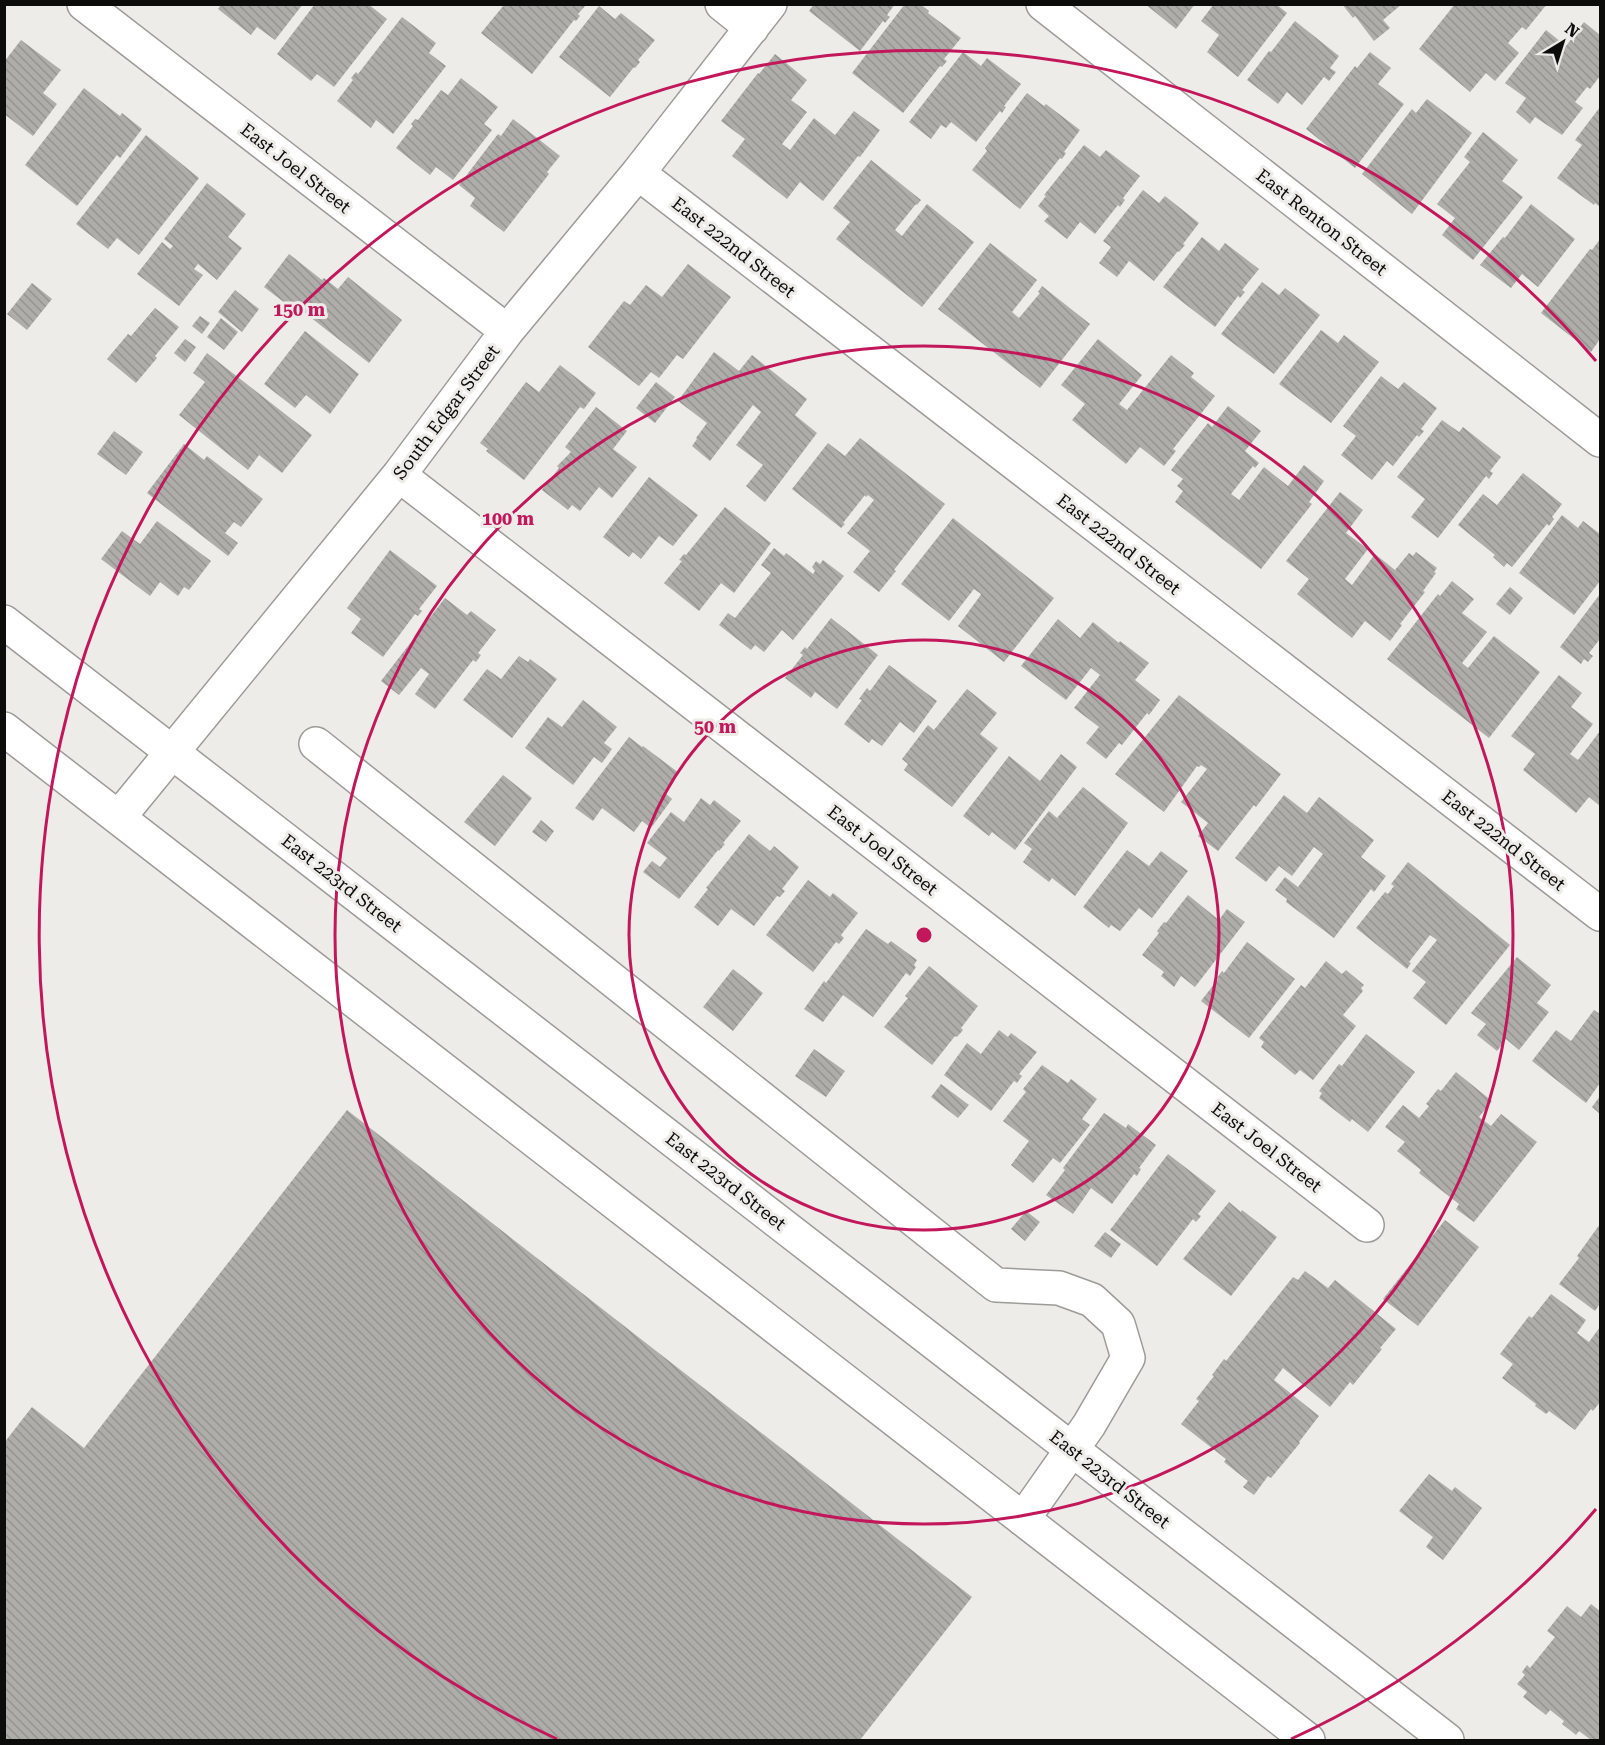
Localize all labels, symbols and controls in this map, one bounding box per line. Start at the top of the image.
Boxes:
north arrow [1533,12,1593,72]
text: N [1561,19,1583,42]
street label: East Joel Street [237,119,355,218]
street label: East Renton Street [1252,164,1392,280]
street label: East 222nd Street [668,192,800,302]
text: 150 m [273,299,326,320]
street label: South Edgar Street [389,340,504,483]
street label: East 222nd Street [1053,489,1185,599]
text: 100 m [482,508,535,529]
text: 50 m [694,716,737,737]
street label: East 222nd Street [1438,785,1570,895]
street label: East Joel Street [824,801,942,900]
street label: East 223rd Street [278,830,406,937]
centre of rings [914,925,934,945]
street label: East Joel Street [1208,1098,1326,1197]
street label: East 223rd Street [662,1128,790,1235]
street label: East 223rd Street [1046,1426,1174,1533]

